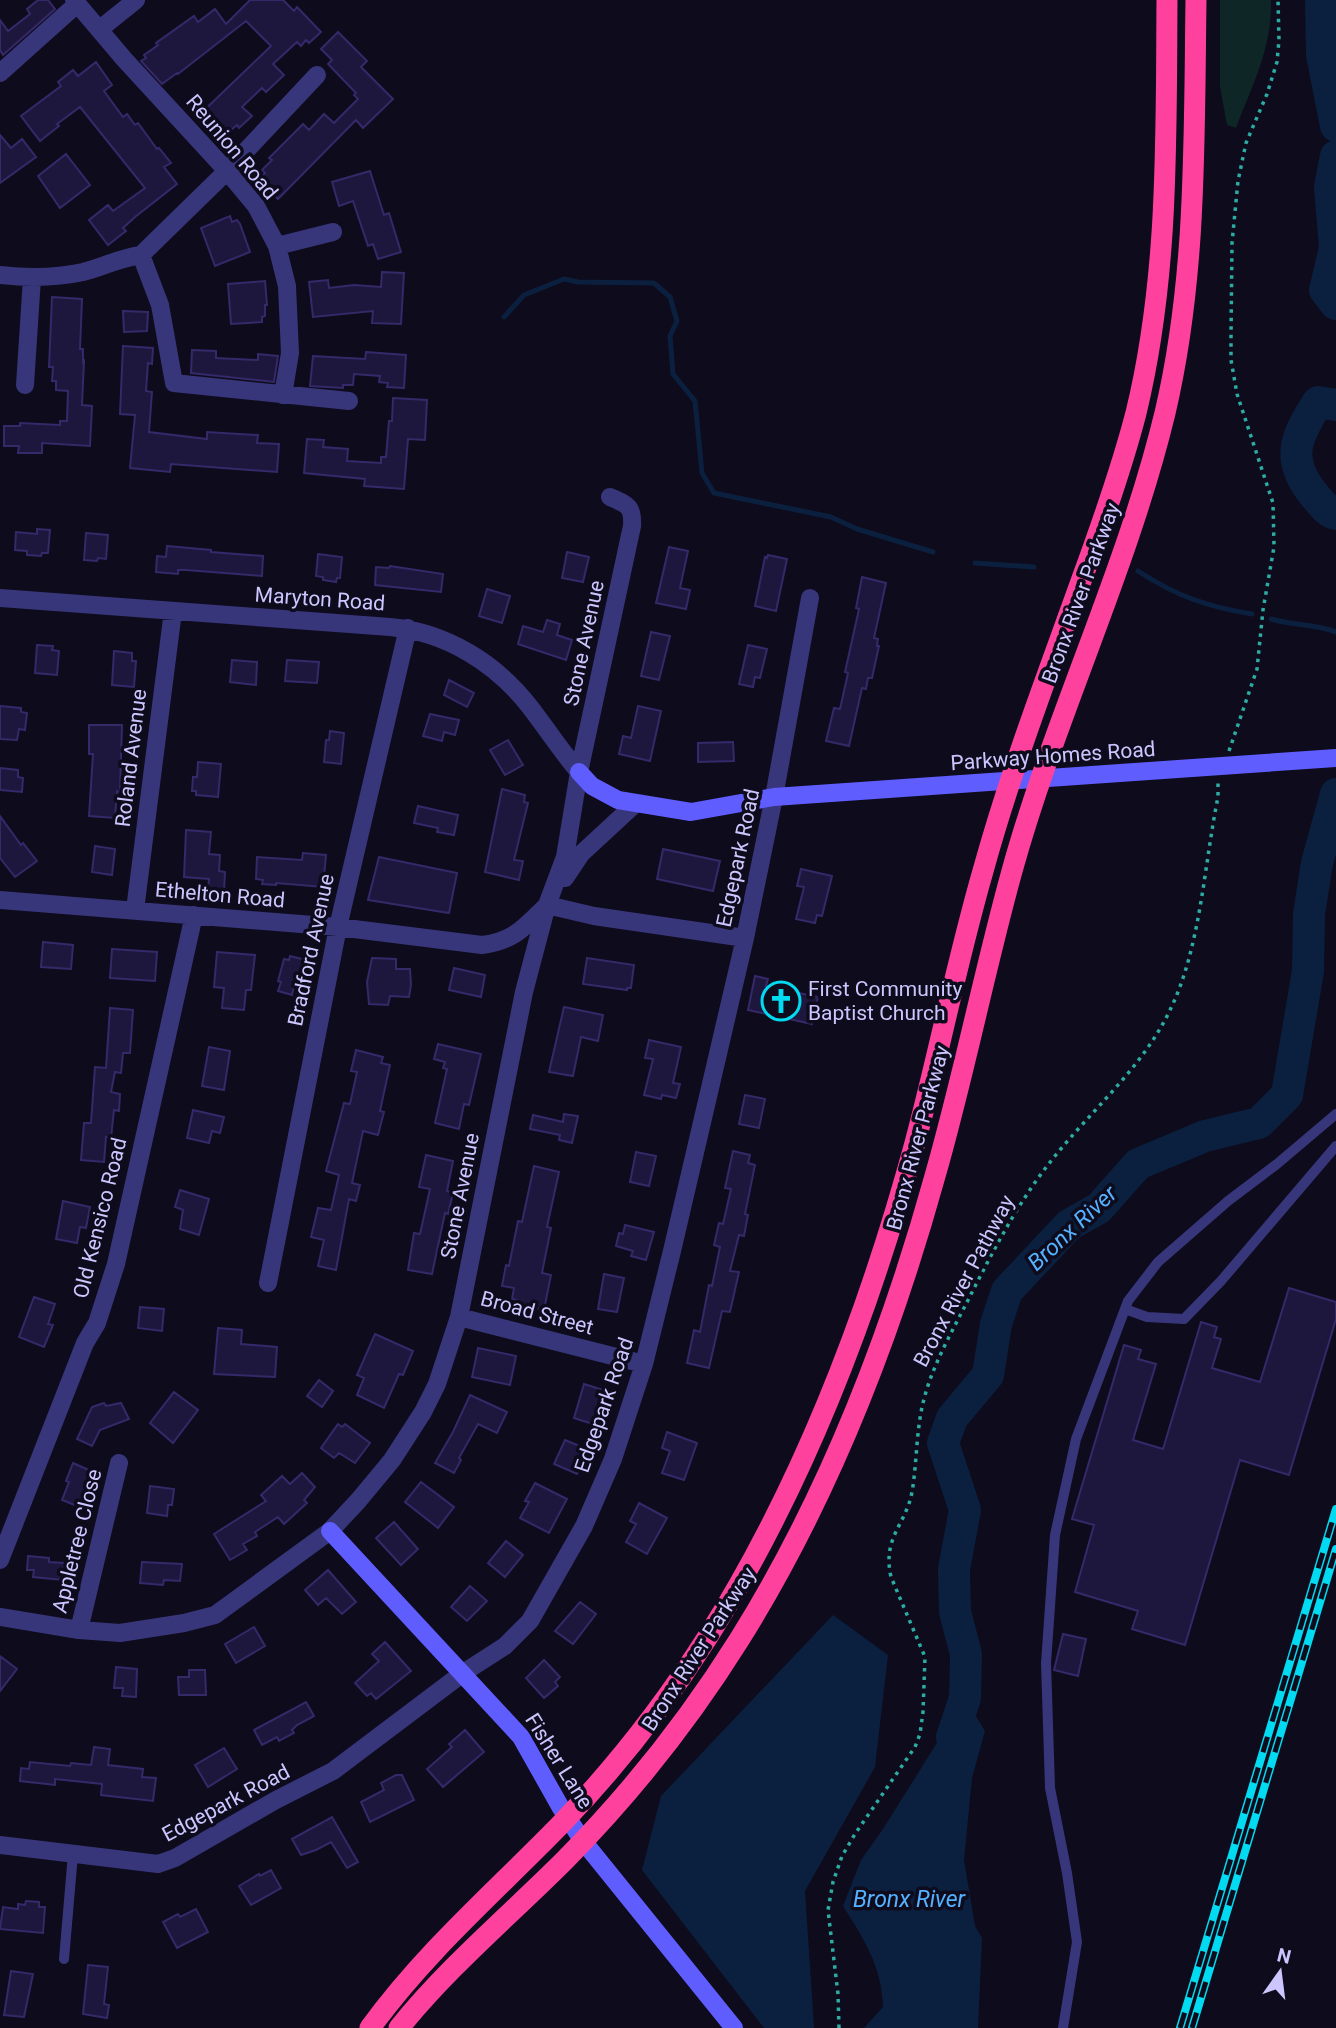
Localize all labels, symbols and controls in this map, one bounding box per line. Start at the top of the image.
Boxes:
street label: Reunion Road [181,90,283,204]
street label: Bronx River Parkway [1037,500,1125,686]
street label: Stone Avenue [559,578,609,708]
street label: Maryton Road [254,582,386,616]
street label: Roland Avenue [111,688,151,828]
street label: Parkway Homes Road [950,737,1156,775]
street label: Edgepark Road [712,787,764,929]
street label: Bradford Avenue [283,872,339,1028]
street label: Ethelton Road [154,877,286,913]
place label: First Community Baptist Church [808,977,962,1025]
church icon: First Community Baptist Church [760,980,802,1022]
street label: Bronx River Parkway [882,1043,954,1233]
street label: Stone Avenue [436,1131,484,1261]
street label: Old Kensico Road [68,1135,132,1301]
water label: Bronx River [1022,1179,1124,1277]
street label: Bronx River Pathway [909,1191,1019,1371]
street label: Broad Street [478,1286,596,1340]
street label: Edgepark Road [570,1334,638,1476]
street label: Appletree Close [48,1467,106,1615]
street label: Bronx River Parkway [637,1563,761,1735]
street label: Fisher Lane [520,1709,598,1813]
street label: Edgepark Road [158,1759,294,1847]
water label: Bronx River [853,1886,967,1913]
north arrow [1245,1937,1315,2007]
text: N [1275,1943,1293,1969]

